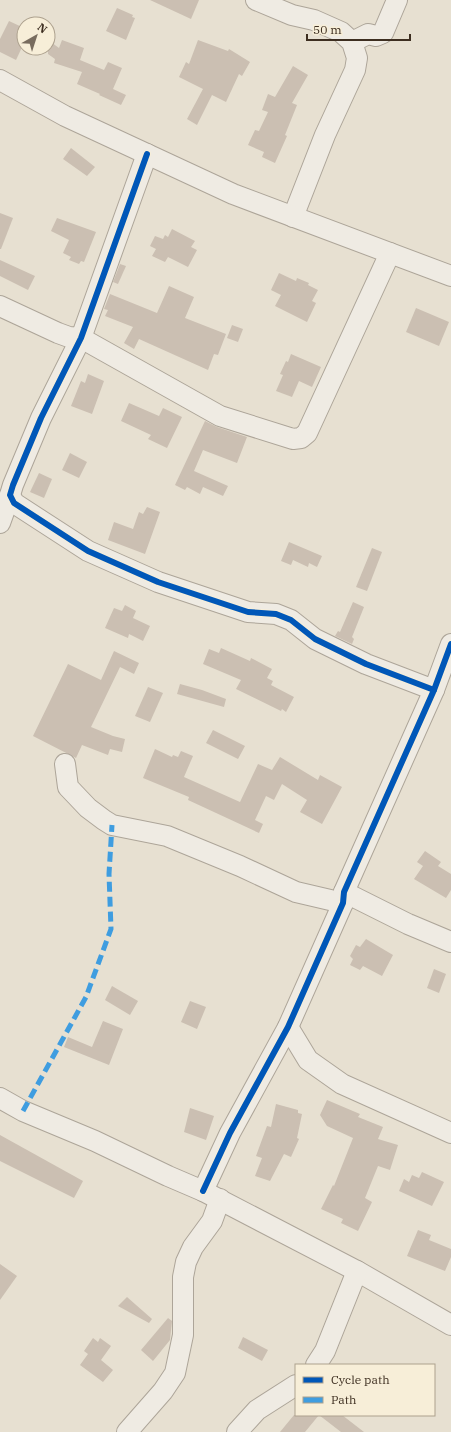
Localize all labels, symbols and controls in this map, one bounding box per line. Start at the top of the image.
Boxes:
north arrow [16,16,56,56]
scale bar [307,16,410,42]
text: N [35,20,50,37]
text: 50 m [313,22,342,37]
legend [295,1364,435,1416]
text: Cycle path [331,1372,390,1387]
text: Path [331,1392,357,1407]

